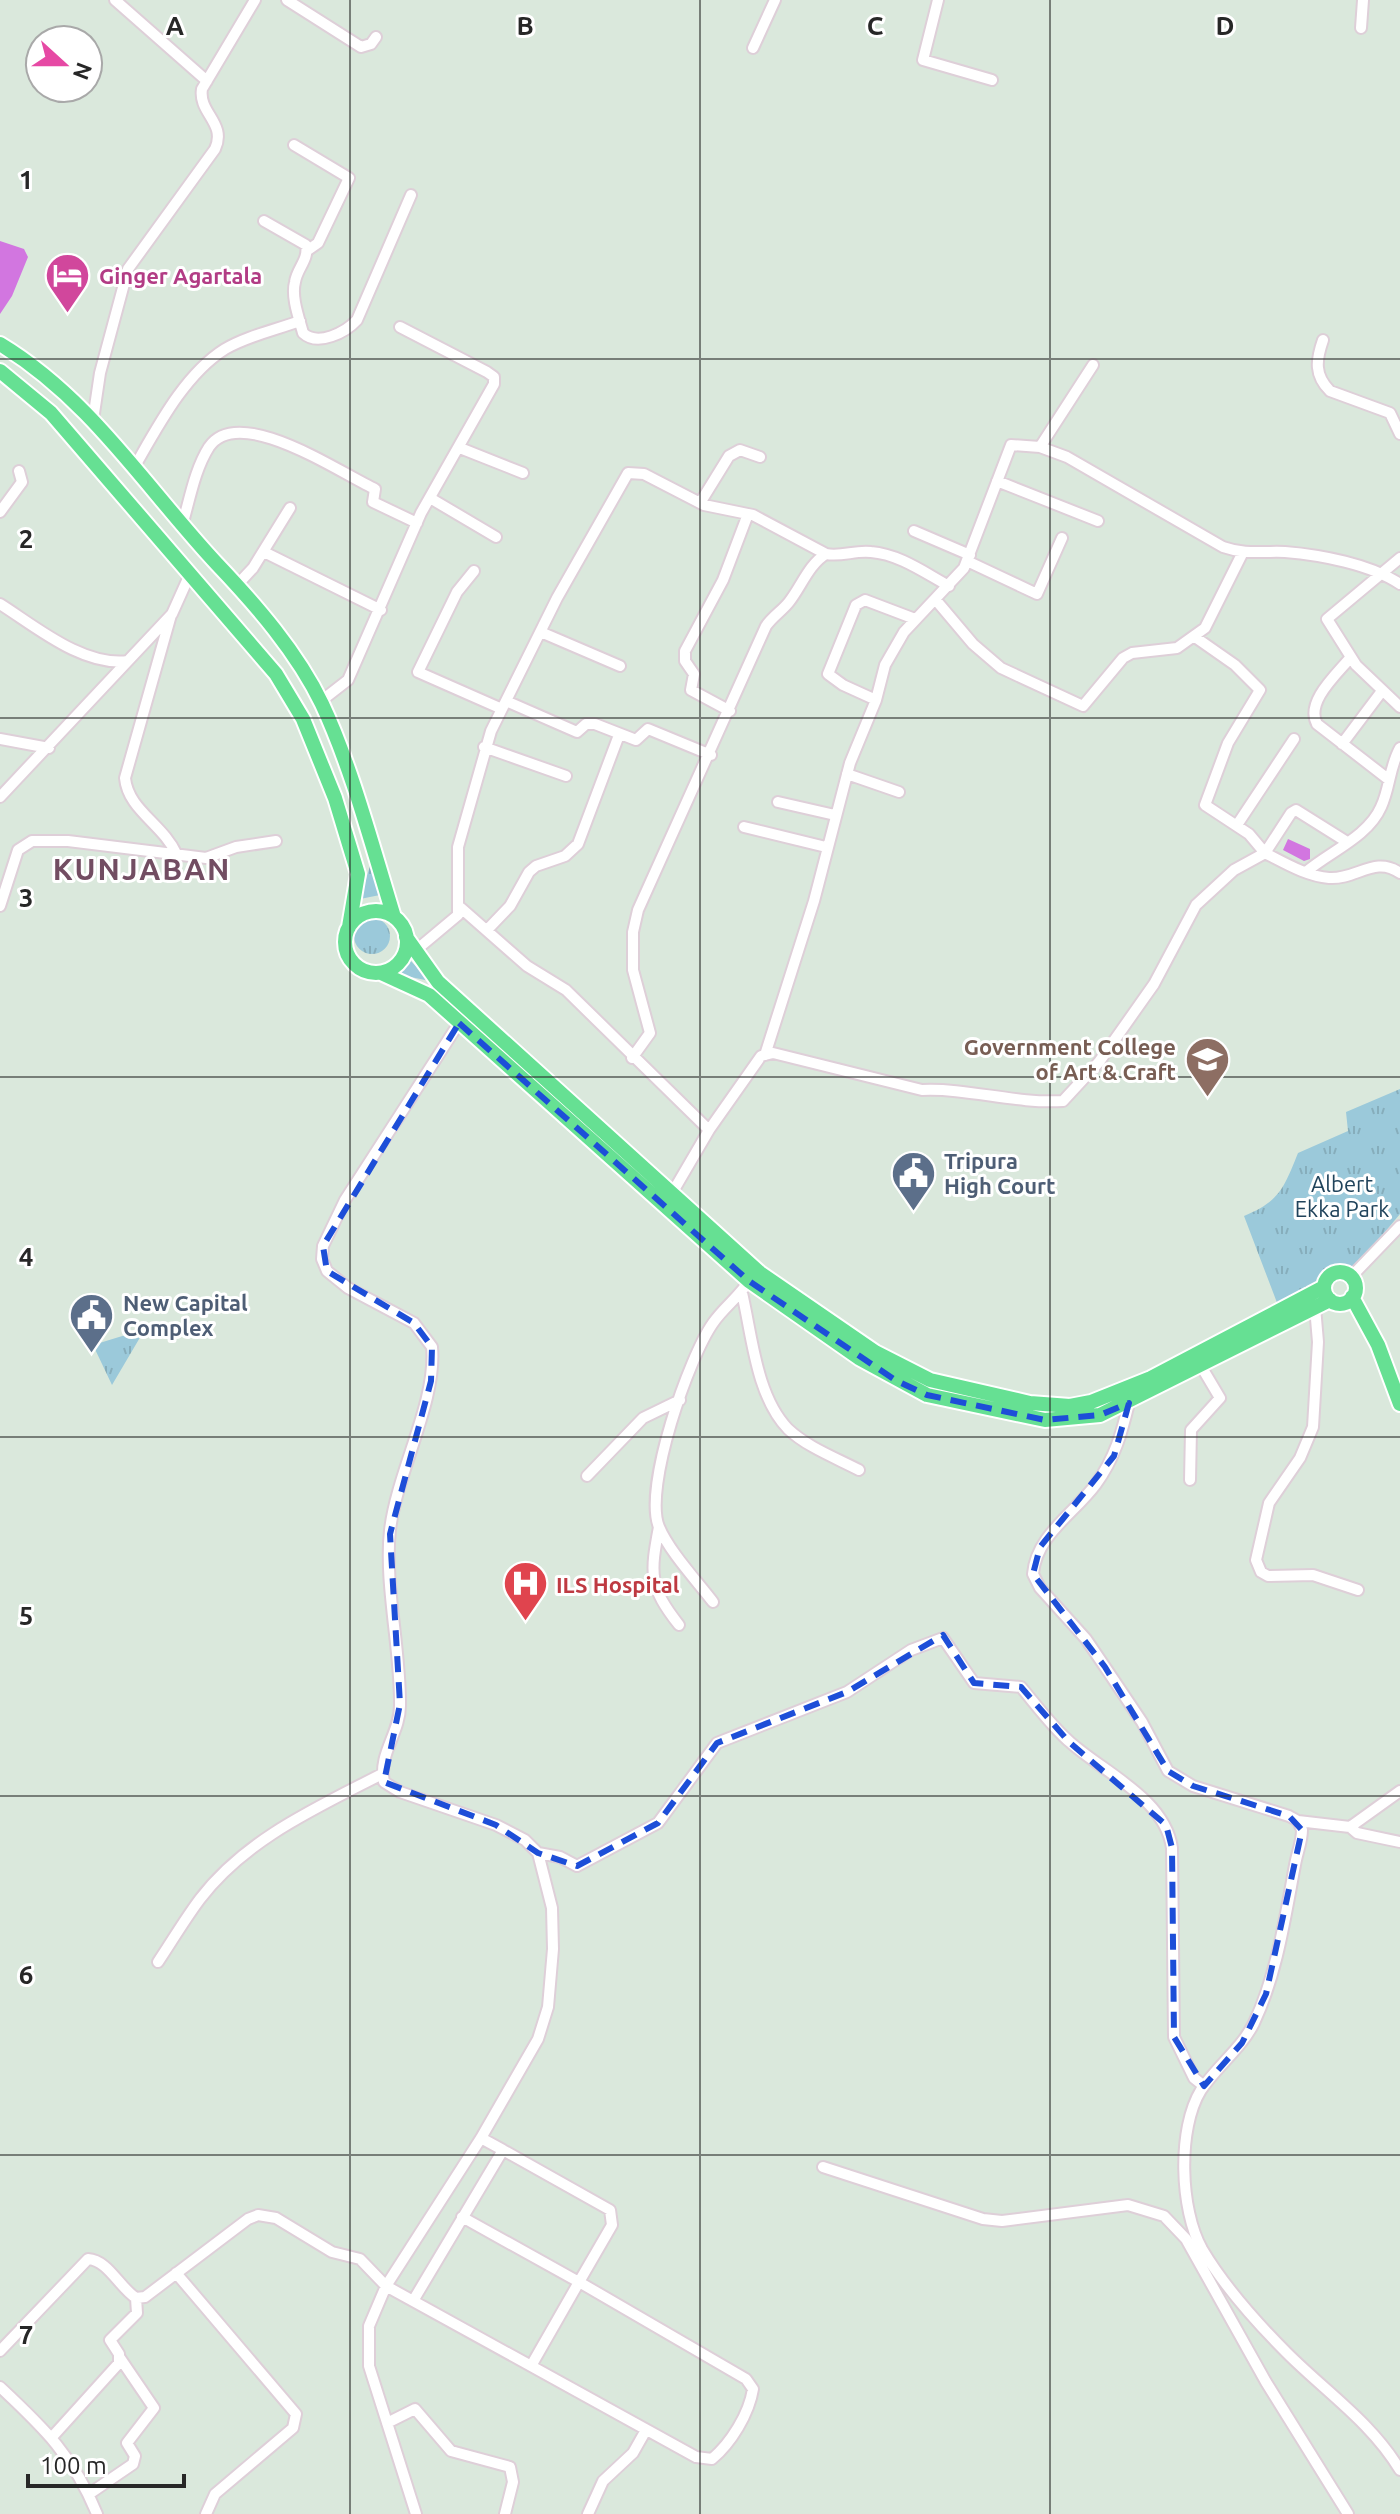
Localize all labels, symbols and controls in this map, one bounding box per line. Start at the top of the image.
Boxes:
text: A [166,11,185,40]
text: B [516,11,534,40]
text: C [867,11,884,40]
text: D [1216,11,1234,40]
north arrow [24,24,104,104]
text: N [69,59,98,83]
text: 1 [19,165,33,194]
hotel icon: Ginger Agartala [44,251,92,314]
place label: Ginger Agartala [99,263,262,288]
text: 2 [19,524,33,553]
district label: KUNJABAN [53,852,231,886]
text: 3 [19,883,33,912]
place label: Government College of Art & Craft [964,1034,1176,1084]
school or university icon: Government College of Art & Craft [1183,1035,1231,1098]
place label: Tripura High Court [944,1148,1056,1198]
public building icon: Tripura High Court [889,1149,937,1212]
park label: Albert Ekka Park [1295,1171,1389,1221]
text: 4 [19,1242,33,1271]
place label: New Capital Complex [123,1290,248,1340]
public building icon: New Capital Complex [68,1291,116,1354]
hospital icon: ILS Hospital [501,1560,549,1623]
place label: ILS Hospital [556,1572,680,1597]
text: 5 [19,1601,33,1630]
text: 6 [19,1960,33,1989]
text: 7 [19,2320,33,2349]
scale bar [28,2438,184,2488]
text: 100 m [40,2452,107,2479]

